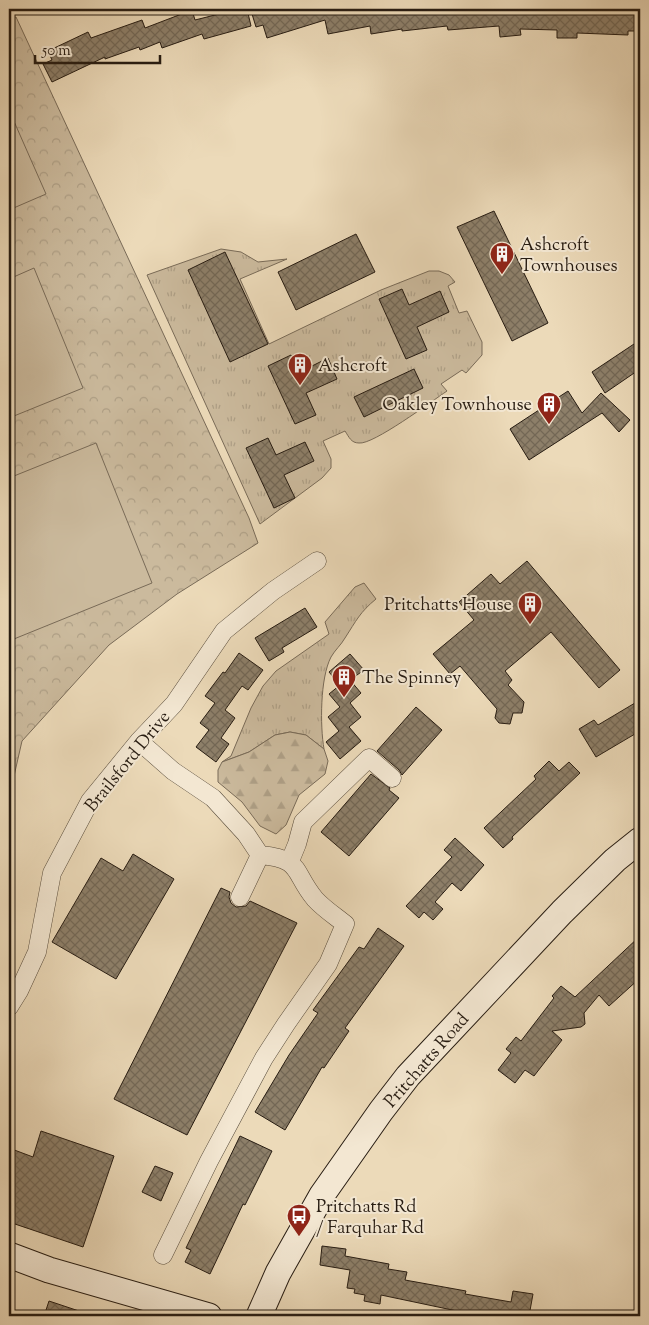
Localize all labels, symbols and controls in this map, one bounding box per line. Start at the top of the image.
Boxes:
scale bar [35,32,160,64]
text: 50 m [41,41,71,62]
place label: Ashcroft Townhouses [520,233,618,280]
building icon: Ashcroft Townhouses [489,241,515,275]
building icon: Ashcroft [287,352,313,386]
place label: Ashcroft [318,354,387,380]
building icon: Oakley Townhouse [536,391,562,425]
place label: Oakley Townhouse [382,393,532,419]
building icon: Pritchatts House [517,591,543,625]
place label: Pritchatts House [384,593,512,619]
building icon: The Spinney [331,664,357,698]
place label: The Spinney [362,666,461,692]
street label: Brailsford Drive [80,706,177,818]
street label: Pritchatts Road [379,1008,476,1114]
place label: Pritchatts Rd / Farquhar Rd [316,1195,424,1242]
bus stop icon: Pritchatts Rd / Farquhar Rd [286,1203,312,1237]

